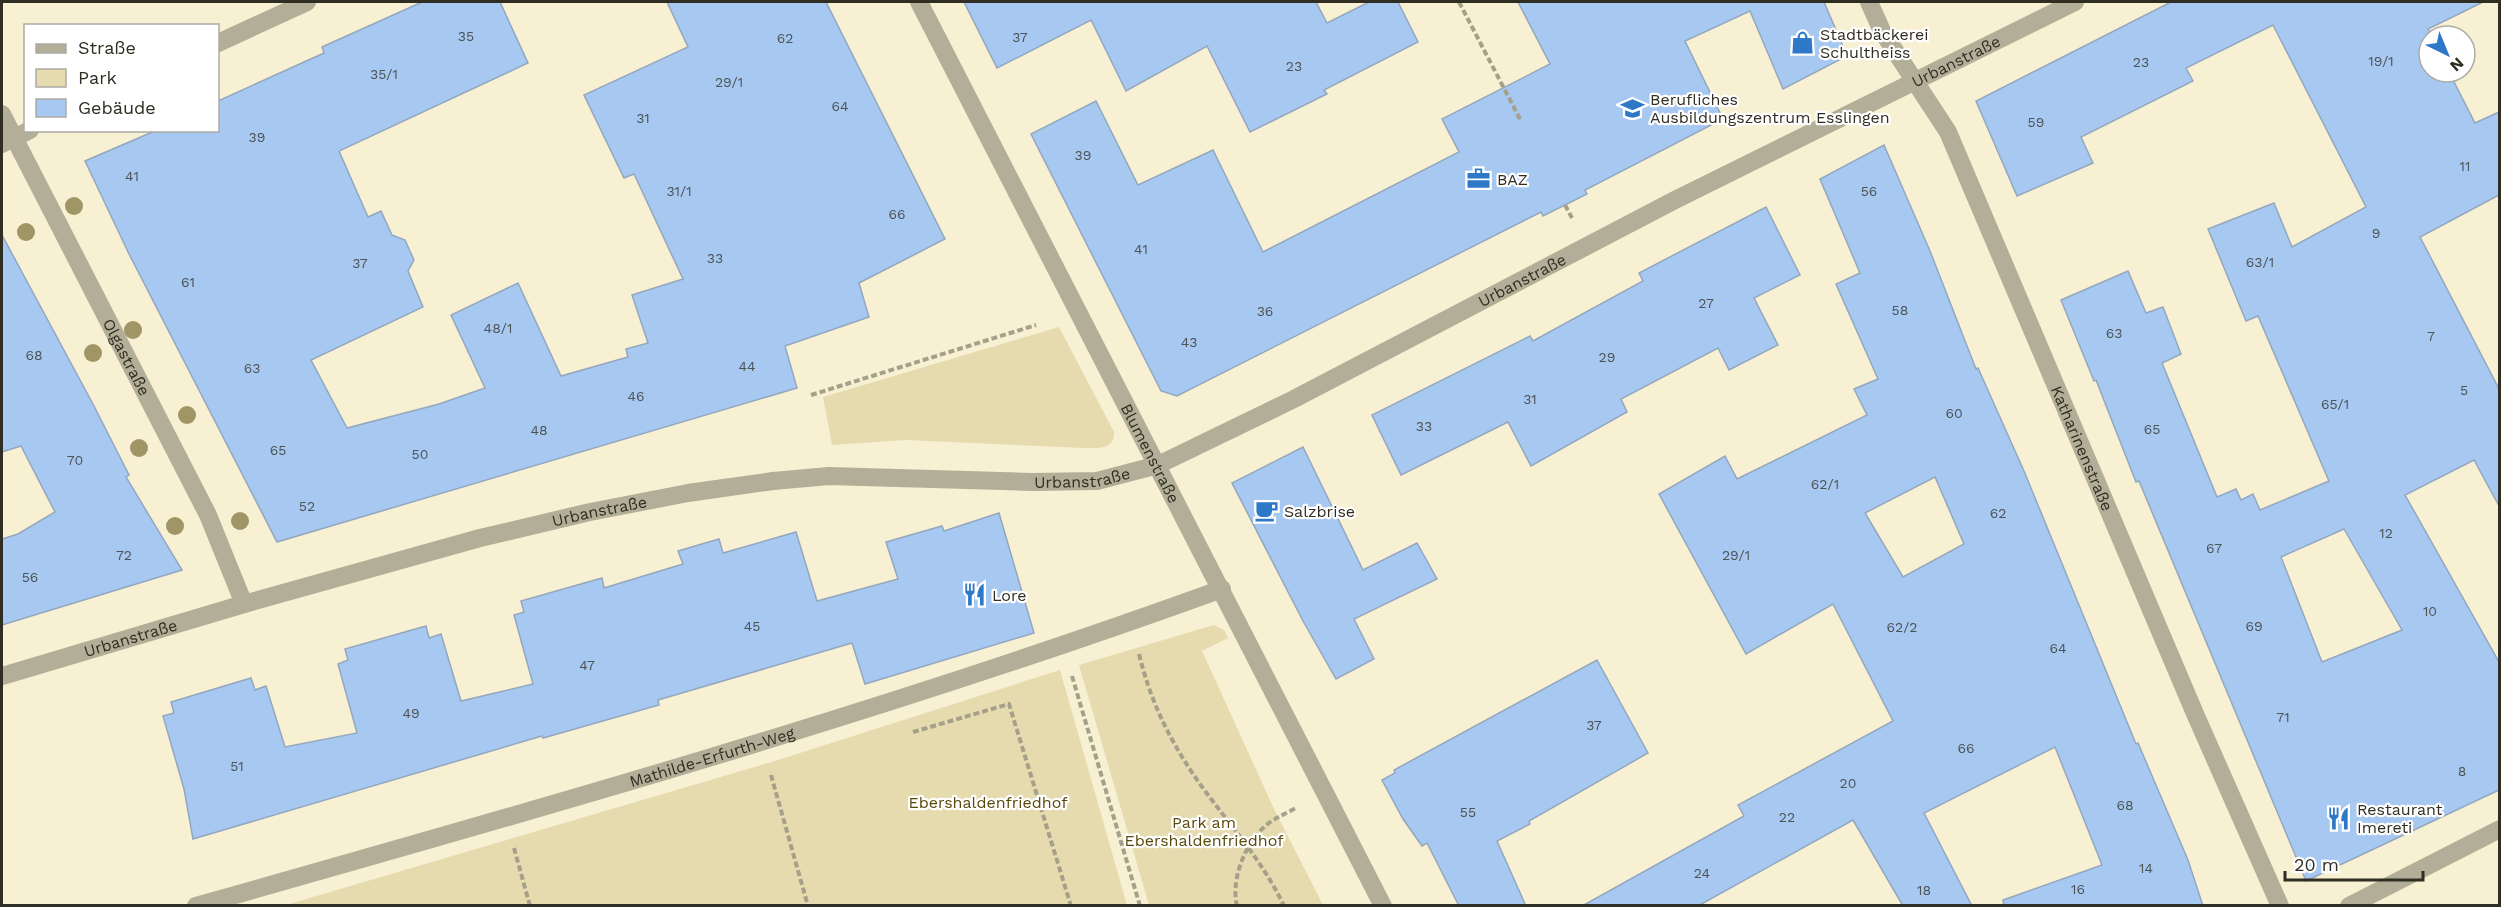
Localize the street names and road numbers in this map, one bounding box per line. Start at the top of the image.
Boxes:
street label: Urbanstraße [1908,31,2003,91]
street label: Urbanstraße [1475,249,1569,311]
street label: Olgastraße [99,315,154,399]
street label: Katharinenstraße [2047,383,2117,514]
street label: Blumenstraße [1117,400,1184,506]
street label: Urbanstraße [1034,463,1132,491]
street label: Urbanstraße [550,492,648,530]
street label: Urbanstraße [82,615,179,661]
street label: Mathilde-Erfurth-Weg [627,723,797,791]

